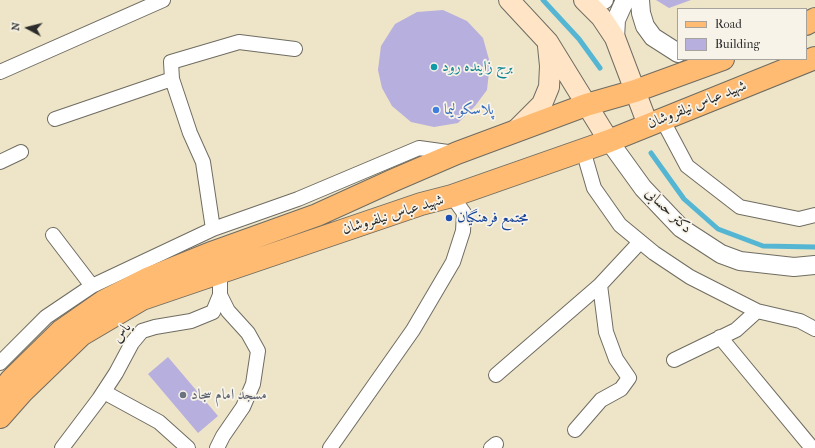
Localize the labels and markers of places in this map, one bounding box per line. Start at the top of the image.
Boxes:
place label: برج زاینده رود [442,58,513,76]
marker: برج زاینده رود [429,62,439,72]
place label: پلاسکو لیما [444,101,494,119]
marker: پلاسکو لیما [431,105,441,115]
place label: مجتمع فرهنگیان [457,209,528,227]
marker: مجتمع فرهنگیان [444,213,454,223]
place label: مسجد امام سجاد [191,386,267,404]
marker: مسجد امام سجاد [178,390,188,400]

